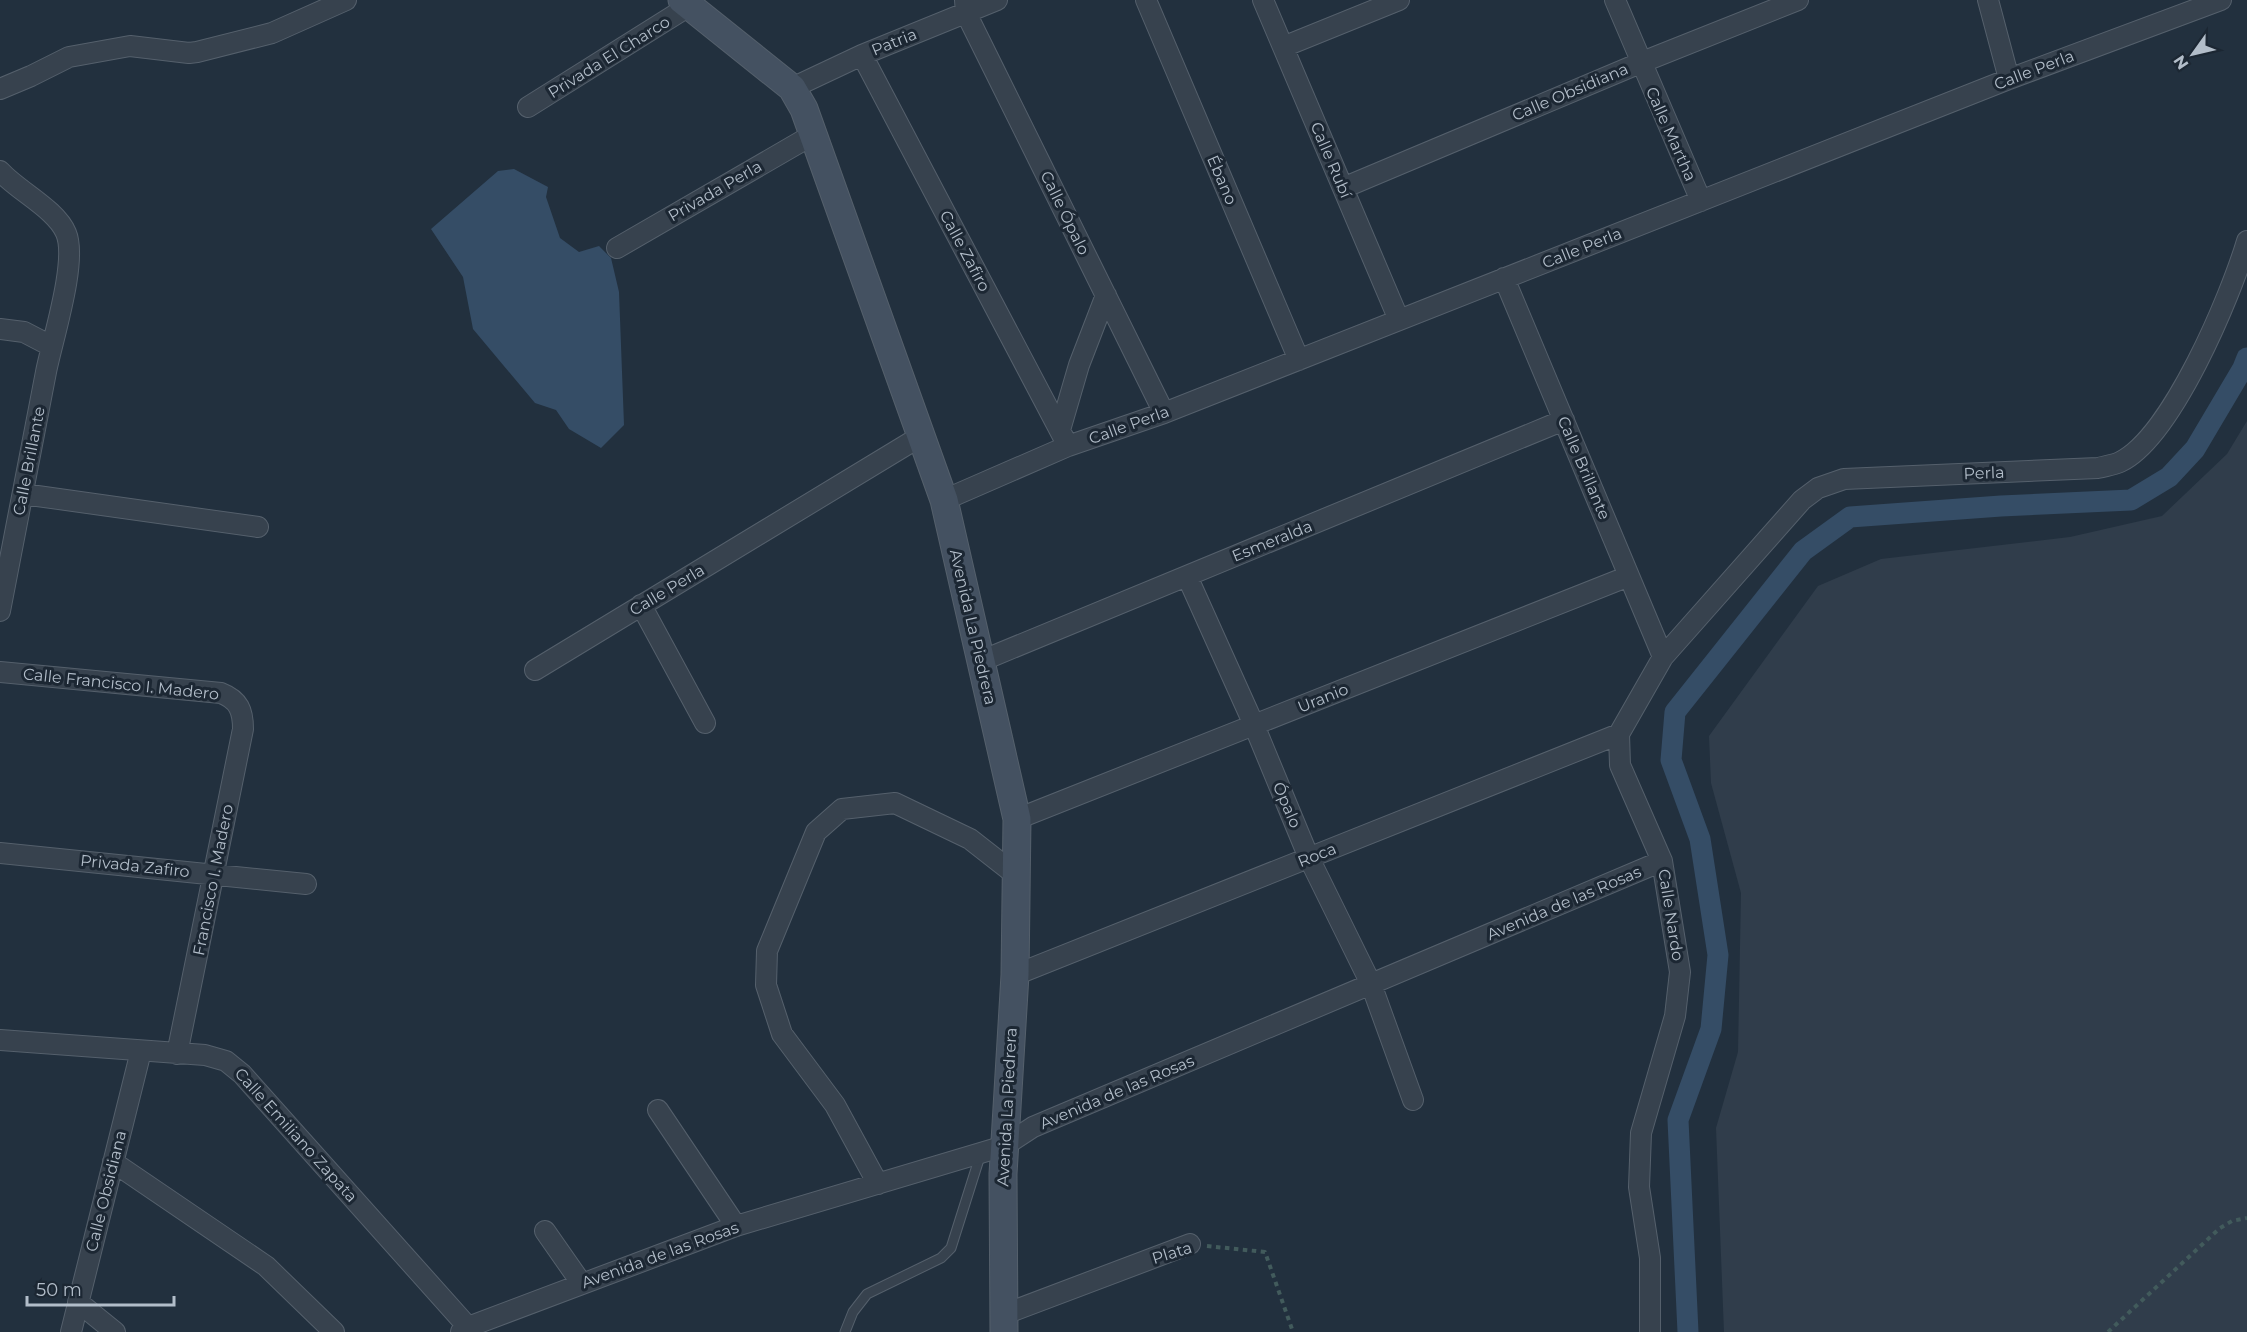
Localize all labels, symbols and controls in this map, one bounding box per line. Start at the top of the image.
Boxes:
street label: Privada El Charco [545,12,673,102]
street label: Patria [869,24,919,60]
north arrow [2163,24,2223,84]
street label: Calle Perla [1991,46,2077,94]
text: N [2169,51,2192,73]
street label: Calle Obsidiana [1509,59,1631,125]
street label: Calle Martha [1642,84,1700,184]
street label: Calle Rubí [1307,119,1356,201]
street label: Ébano [1203,152,1241,208]
street label: Privada Perla [665,157,765,225]
street label: Calle Ópalo [1036,168,1094,258]
street label: Calle Zafiro [936,207,994,295]
street label: Calle Perla [1539,223,1625,273]
street label: Calle Perla [1086,402,1172,448]
street label: Calle Brillante [9,405,49,517]
street label: Calle Brillante [1554,413,1614,523]
street label: Perla [1963,463,2005,483]
street label: Esmeralda [1229,516,1315,566]
street label: Avenida La Piedrera [946,547,1000,707]
street label: Calle Perla [626,560,708,620]
street label: Calle Francisco I. Madero [22,664,220,704]
street label: Uranio [1295,679,1351,717]
street label: Ópalo [1269,779,1305,831]
street label: Francisco I. Madero [189,803,237,957]
street label: Roca [1295,839,1339,871]
street label: Privada Zafiro [79,851,191,881]
street label: Avenida de las Rosas [1484,862,1644,944]
street label: Calle Nardo [1654,868,1688,962]
street label: Avenida La Piedrera [993,1027,1021,1187]
street label: Avenida de las Rosas [1037,1051,1197,1133]
street label: Calle Emiliano Zapata [231,1064,361,1206]
street label: Calle Obsidiana [82,1128,130,1254]
street label: Avenida de las Rosas [579,1218,741,1292]
street label: Plata [1150,1238,1194,1268]
scale bar [27,1269,174,1307]
text: 50 m [36,1279,82,1301]

